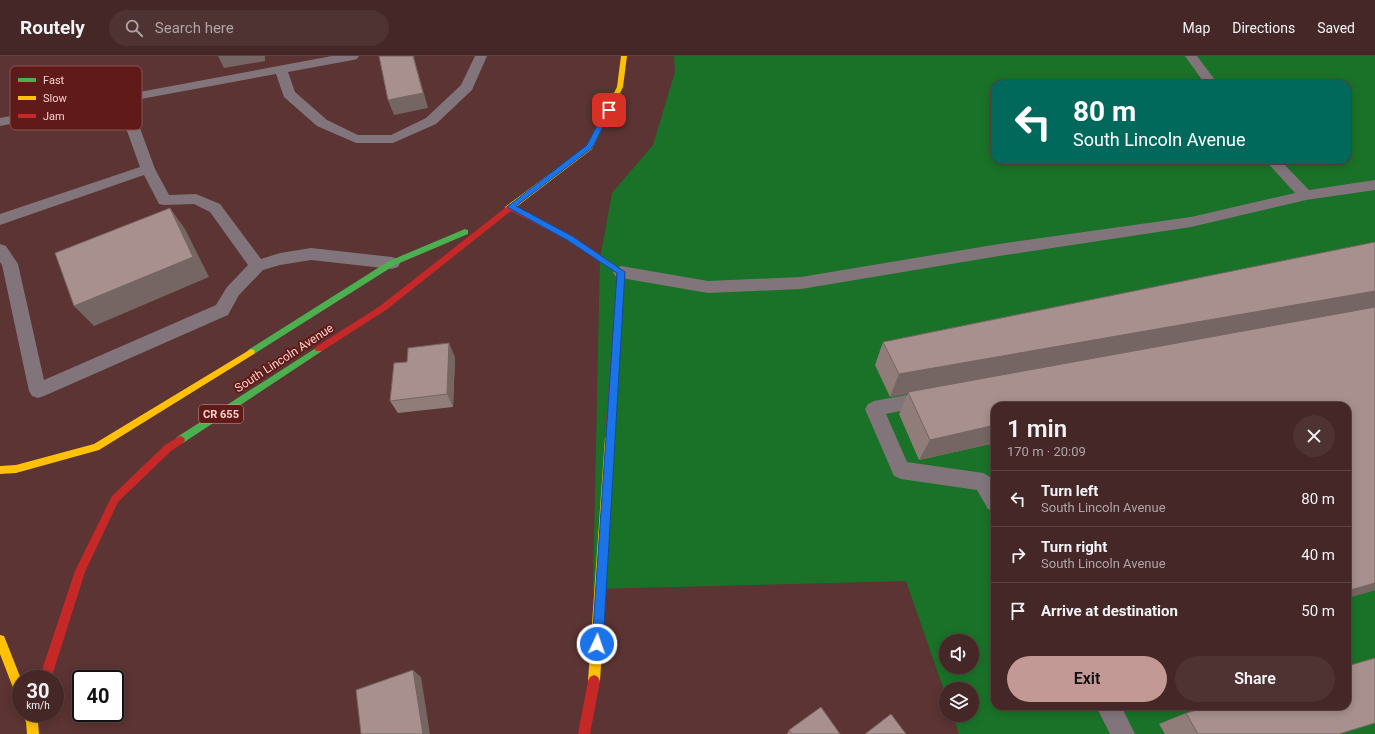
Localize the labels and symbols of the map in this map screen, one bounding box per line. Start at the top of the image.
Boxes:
legend [10,66,142,130]
text: Fast [43,74,65,87]
text: Slow [43,92,67,105]
pin [592,93,626,127]
text: Jam [43,110,65,123]
street label: South Lincoln Avenue [232,321,336,395]
road number: CR 655 [199,405,243,423]
position arrow [576,623,618,665]
speed limit sign: 40 [72,670,124,722]

